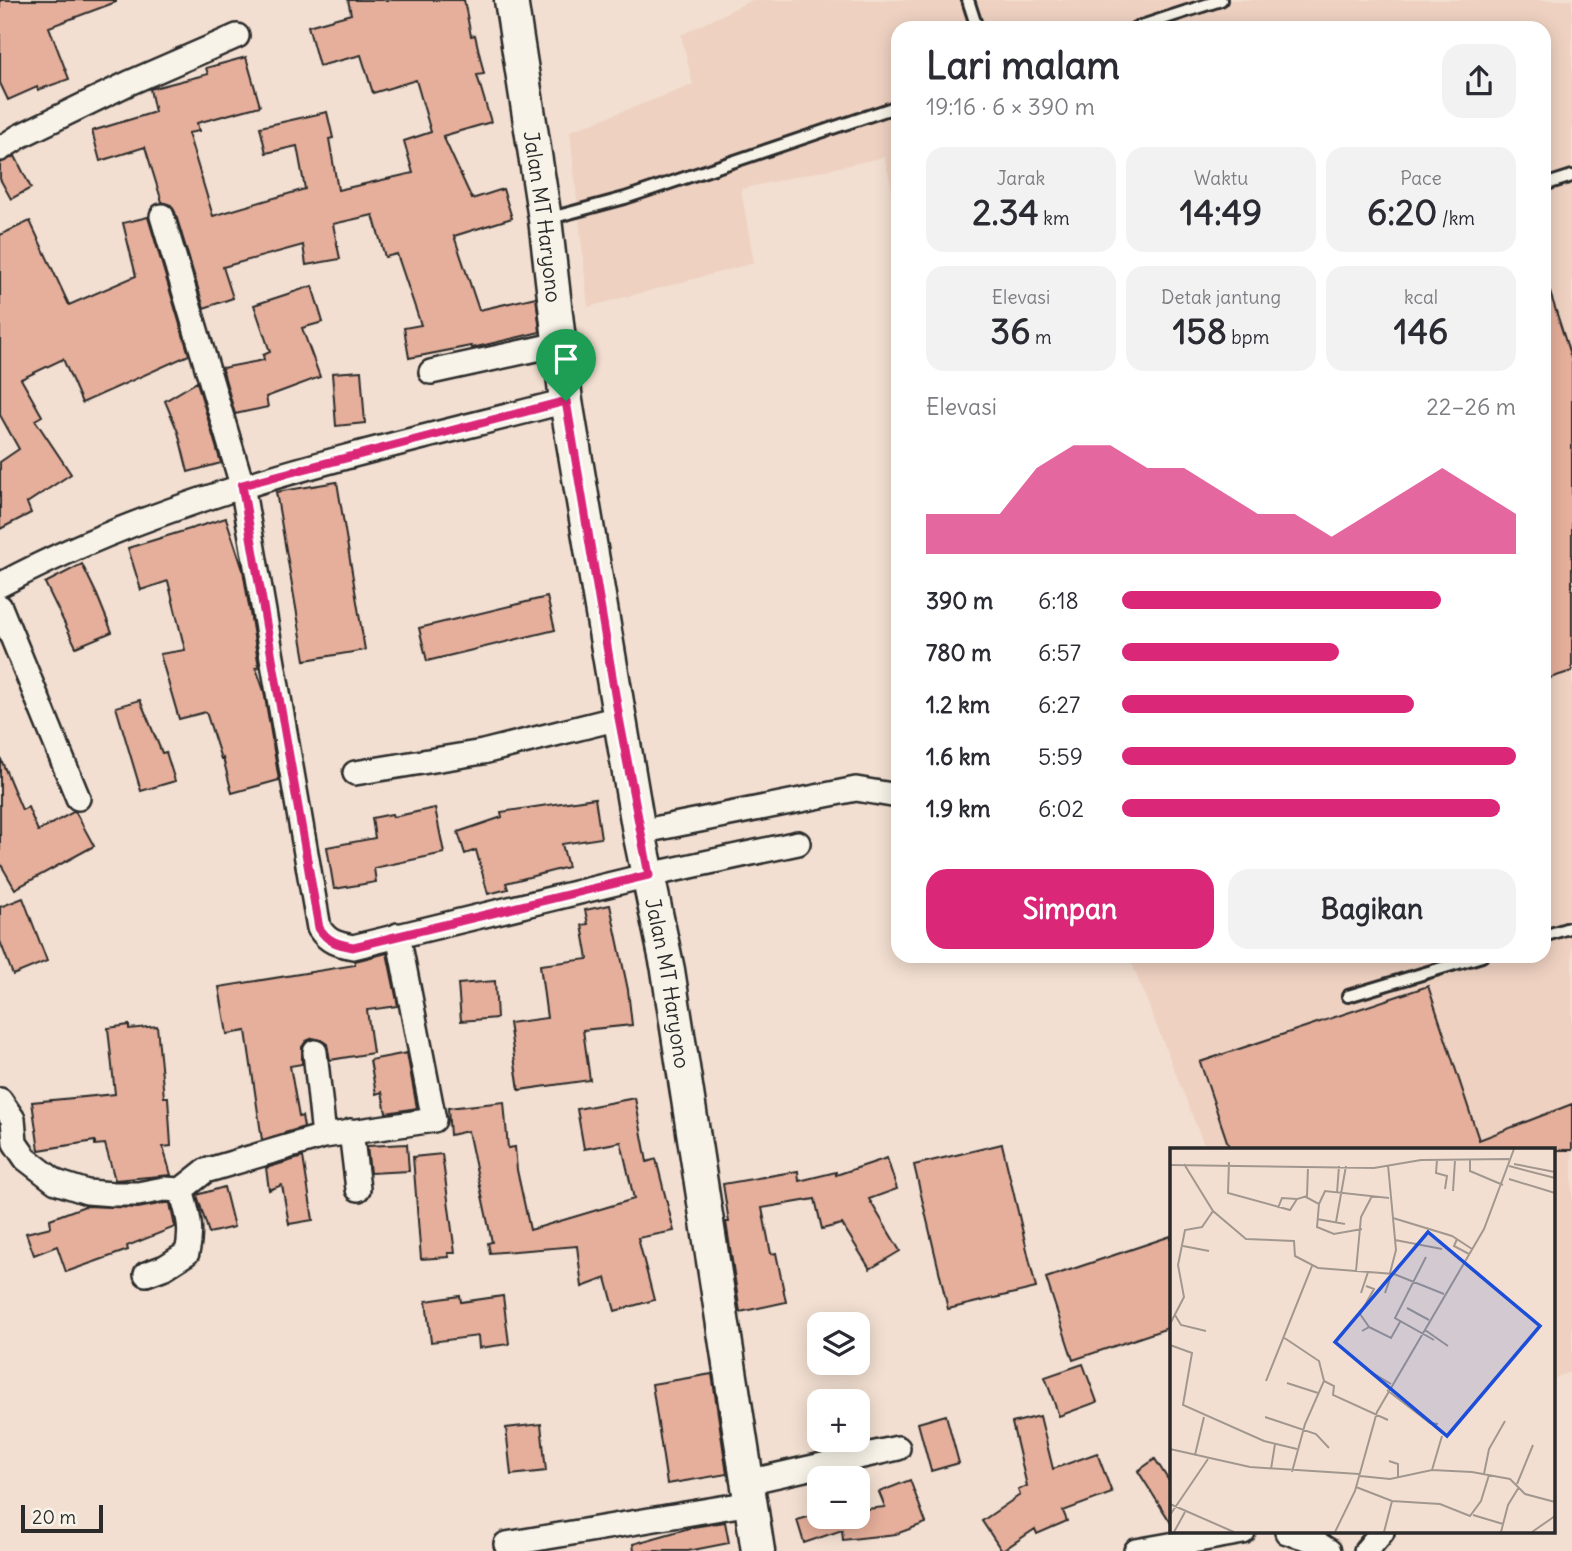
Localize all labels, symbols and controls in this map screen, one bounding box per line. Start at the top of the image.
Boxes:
text: Lari malam [926,42,1120,89]
button: share [1442,44,1516,118]
text: 19:16 · 6 × 390 m [926,92,1095,121]
street label: Jalan MT Haryono [518,129,568,304]
text: Jarak [997,166,1045,190]
text: Waktu [1194,166,1248,190]
text: Pace [1400,166,1442,190]
text: 2.34 [972,190,1039,234]
text: 14:49 [1180,190,1262,234]
text: 6:20 [1367,190,1437,234]
text: km [1039,206,1070,230]
text: /km [1437,206,1475,230]
text: Elevasi [992,285,1050,309]
text: Detak jantung [1161,285,1281,309]
text: kcal [1404,285,1438,309]
text: 36 [990,309,1030,353]
text: 158 [1173,309,1227,353]
text: 146 [1394,309,1448,353]
text: m [1030,325,1052,349]
text: bpm [1227,325,1269,349]
pin [536,329,596,401]
icon: arrive [547,340,585,378]
text: Elevasi [926,392,997,421]
text: 22–26 m [1426,392,1516,421]
text: 390 m [926,586,993,615]
text: 6:18 [1038,586,1079,615]
text: 780 m [926,638,991,667]
text: 6:57 [1038,638,1081,667]
text: 1.2 km [926,690,990,719]
text: 6:27 [1038,690,1080,719]
text: 1.6 km [926,742,991,771]
text: 5:59 [1038,742,1083,771]
text: 1.9 km [926,794,991,823]
text: 6:02 [1038,794,1084,823]
button: Simpan [926,869,1214,949]
button: Bagikan [1228,869,1516,949]
street label: Jalan MT Haryono [640,895,697,1070]
inset map [1170,1148,1554,1534]
map controls [807,1312,870,1529]
button: layers [807,1312,870,1375]
button: + [807,1389,870,1452]
button: − [807,1466,870,1529]
scale bar [21,1502,103,1534]
text: 20 m [32,1505,76,1529]

